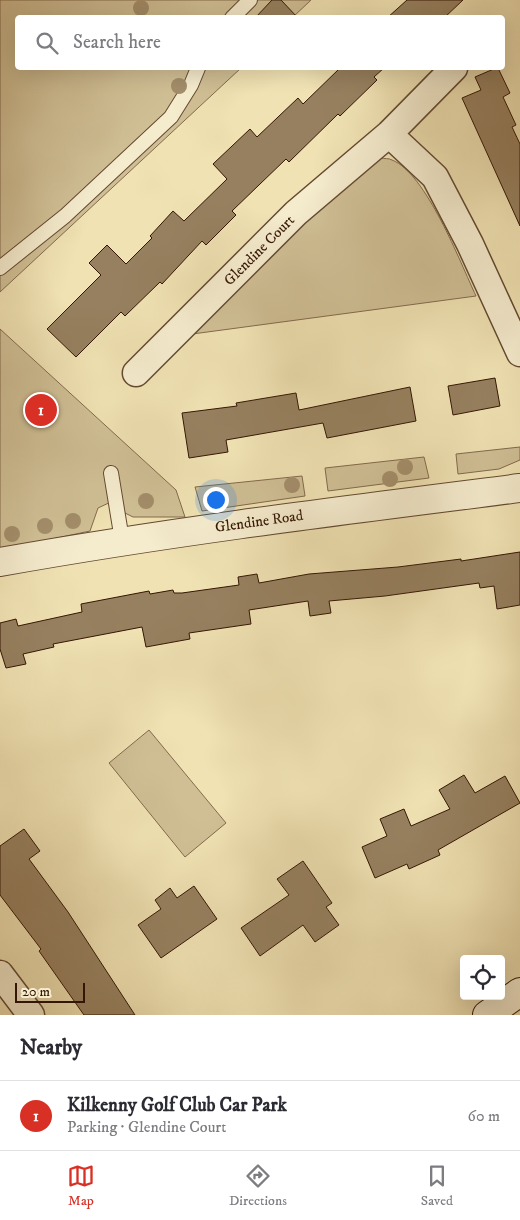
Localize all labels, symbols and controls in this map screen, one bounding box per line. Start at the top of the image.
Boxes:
search box [15,15,505,70]
icon: search [33,29,61,57]
text: Search here [73,31,161,54]
street label: Glendine Court [220,211,299,290]
pin: 1 [25,391,57,429]
your location [203,487,229,513]
street label: Glendine Road [214,506,305,537]
map controls [460,955,505,1000]
button: locate [460,955,505,1000]
scale bar [15,980,85,1003]
text: 20 m [22,983,50,1001]
text: Nearby [20,1035,82,1061]
text: Kilkenny Golf Club Car Park [67,1094,287,1117]
text: 1 [33,1106,39,1126]
text: 60 m [468,1106,500,1126]
text: Parking · Glendine Court [67,1117,226,1137]
tab: Map [67,1162,95,1210]
tab: Directions [229,1162,287,1210]
tab: Saved [421,1162,453,1210]

